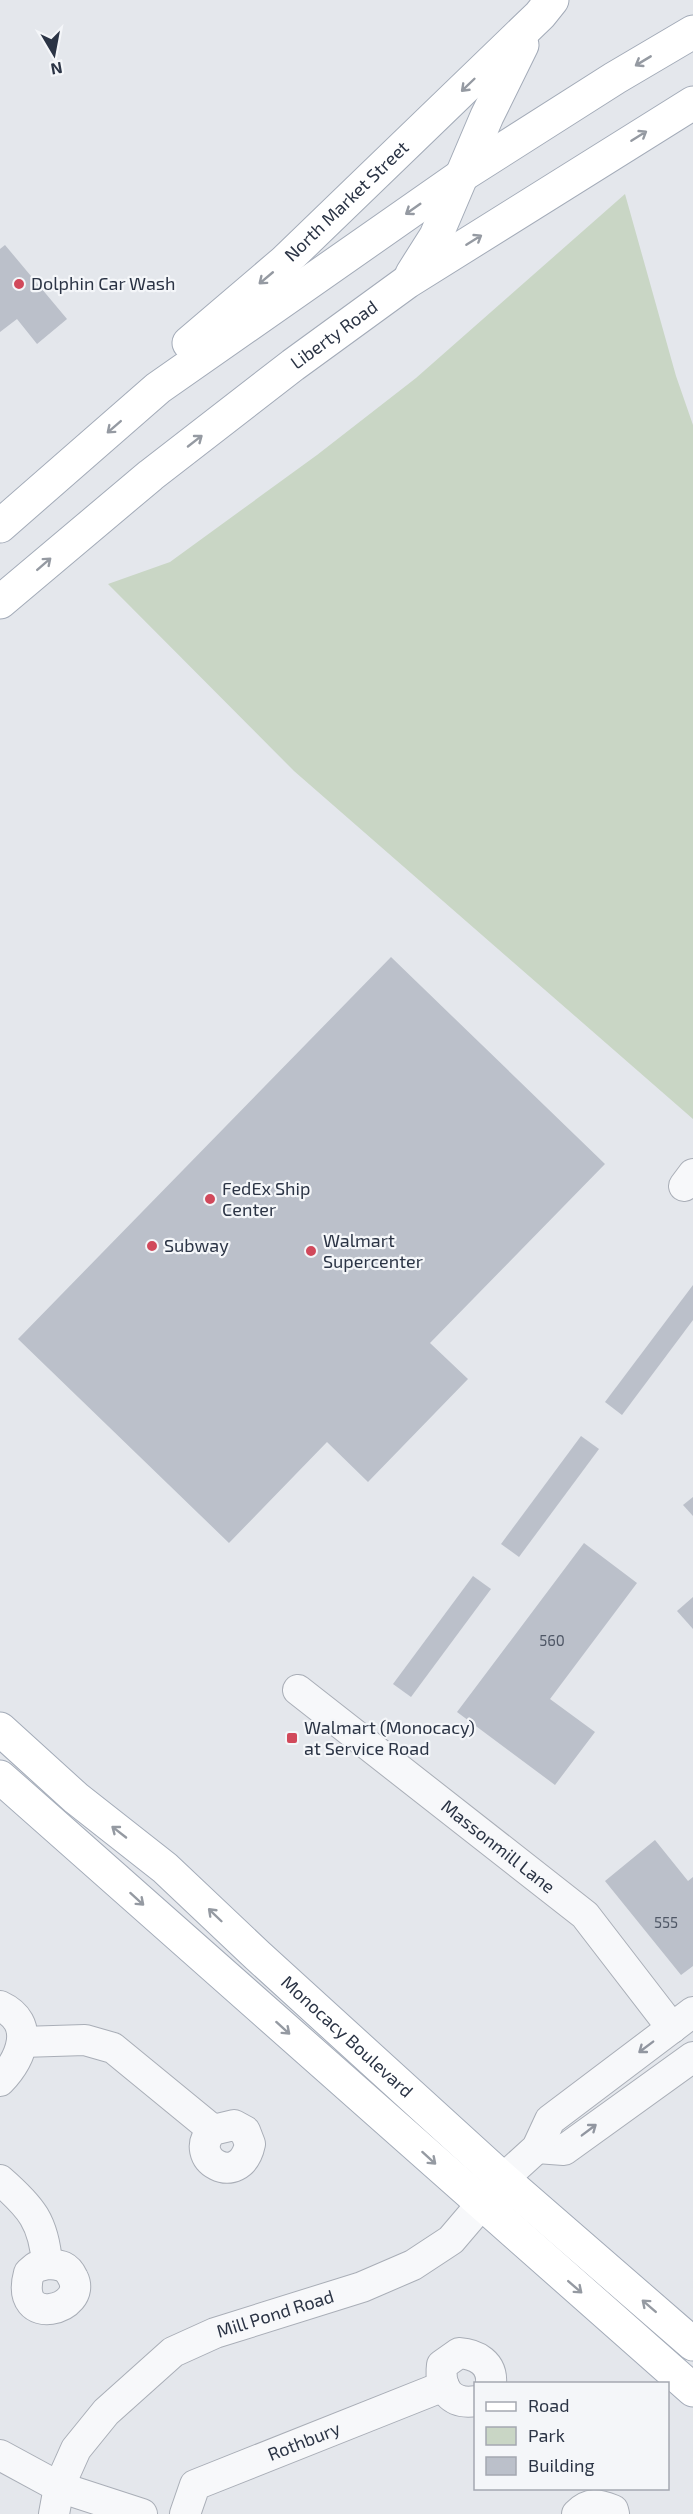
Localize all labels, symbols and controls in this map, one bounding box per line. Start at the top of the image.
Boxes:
north arrow [24,24,84,84]
one-way arrow [635,56,652,68]
text: N [49,59,64,80]
one-way arrow [460,78,475,93]
one-way arrow [630,130,647,142]
street label: North Market Street [279,136,413,266]
one-way arrow [405,203,421,215]
one-way arrow [465,234,482,246]
one-way arrow [259,271,274,285]
place label: Dolphin Car Wash [31,272,175,294]
marker: Dolphin Car Wash [12,277,26,291]
street label: Liberty Road [286,295,382,373]
one-way arrow [106,420,122,433]
one-way arrow [187,434,203,447]
one-way arrow [36,557,51,571]
place label: FedEx Ship Center [222,1177,310,1220]
marker: FedEx Ship Center [203,1192,217,1206]
place label: Walmart Supercenter [323,1229,423,1272]
place label: Subway [164,1234,229,1256]
marker: Subway [145,1239,159,1253]
marker: Walmart Supercenter [304,1244,318,1258]
house number: 560 [539,1631,565,1649]
place label: Walmart (Monocacy) at Service Road [304,1716,475,1759]
marker: Walmart (Monocacy) at Service Road [285,1731,299,1745]
street label: Massonmill Lane [437,1795,560,1897]
one-way arrow [112,1825,128,1838]
one-way arrow [129,1892,144,1906]
one-way arrow [208,1908,223,1922]
house number: 555 [654,1913,678,1931]
street label: Monocacy Boulevard [277,1970,418,2102]
one-way arrow [275,2021,290,2035]
one-way arrow [639,2041,655,2054]
one-way arrow [581,2124,597,2137]
one-way arrow [421,2151,436,2165]
one-way arrow [567,2280,583,2293]
street label: Mill Pond Road [214,2285,336,2342]
one-way arrow [642,2299,657,2313]
legend [474,2382,669,2490]
text: Road [528,2394,569,2416]
street label: Rothbury [264,2416,343,2465]
text: Park [528,2424,565,2446]
text: Building [528,2454,595,2476]

